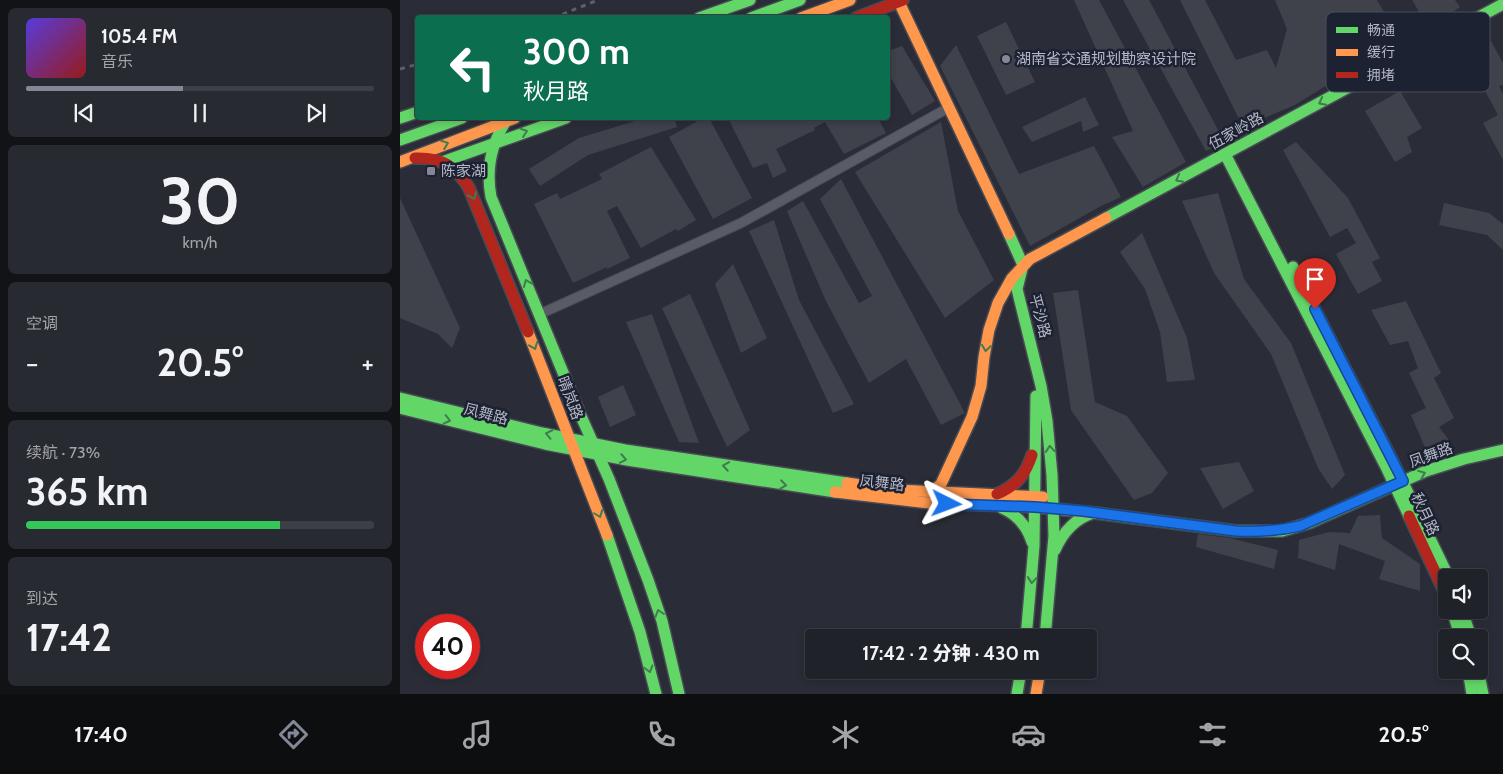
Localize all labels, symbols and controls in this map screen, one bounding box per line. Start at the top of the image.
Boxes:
legend [1326,12,1490,92]
text: 畅通 [1367,21,1395,39]
text: 105.4 FM [101,25,177,48]
text: 300 m [523,30,630,73]
icon: left [440,35,505,100]
text: 缓行 [1367,43,1395,61]
place label: 湖南省交通规划勘察设计院 [1016,50,1196,68]
text: 音乐 [101,52,133,71]
marker: 湖南省交通规划勘察设计院 [1000,53,1012,65]
text: 拥堵 [1367,66,1395,84]
text: 秋月路 [523,78,589,105]
one-way arrow [1318,95,1327,105]
icon: previous [70,99,98,127]
icon: pause [186,99,214,127]
icon: next [302,99,330,127]
street label: 伍家岭路 [1205,109,1267,153]
one-way arrow [519,128,528,138]
one-way arrow [440,140,449,150]
text: 30 [160,161,240,240]
place label: 陈家湖 [441,162,486,180]
marker: 陈家湖 [425,165,437,177]
one-way arrow [1175,173,1184,183]
one-way arrow [466,191,477,200]
text: km/h [182,233,218,252]
pin [1294,258,1336,309]
icon: arrive [1301,265,1329,293]
one-way arrow [523,279,534,288]
street label: 平沙路 [1025,292,1055,340]
text: 空调 [26,314,58,333]
text: 20.5° [157,339,243,386]
one-way arrow [528,342,538,350]
one-way arrow [981,343,991,352]
text: − [26,346,38,380]
text: + [362,346,374,380]
street label: 晴岚路 [554,374,586,422]
street label: 凤舞路 [462,400,510,428]
one-way arrow [443,414,452,425]
one-way arrow [544,429,553,440]
street label: 凤舞路 [1407,439,1455,471]
text: 续航 · 73% [26,443,100,462]
one-way arrow [1045,445,1056,453]
one-way arrow [618,454,627,464]
one-way arrow [722,461,730,471]
text: 365 km [26,468,148,515]
one-way arrow [1417,469,1426,480]
street label: 凤舞路 [859,472,905,494]
position arrow [920,477,972,529]
one-way arrow [779,480,788,490]
street label: 秋月路 [1407,490,1443,538]
one-way arrow [593,509,603,518]
map controls [1438,569,1488,679]
button: sound [1438,569,1488,619]
one-way arrow [1027,577,1038,585]
text: 到达 [26,589,58,608]
one-way arrow [654,609,664,617]
text: 17:42 [26,614,112,661]
speed limit sign: 40 [415,614,480,679]
button: search [1438,629,1488,679]
text: 17:42 · 2 分钟 · 430 m [862,642,1040,665]
one-way arrow [643,664,654,673]
icon: directions [276,717,311,752]
icon: music [460,717,495,752]
icon: phone [644,717,679,752]
icon: climate [828,717,863,752]
icon: car [1011,717,1046,752]
icon: filters [1195,717,1230,752]
text: 17:40 [74,721,128,748]
text: 20.5° [1379,721,1429,748]

